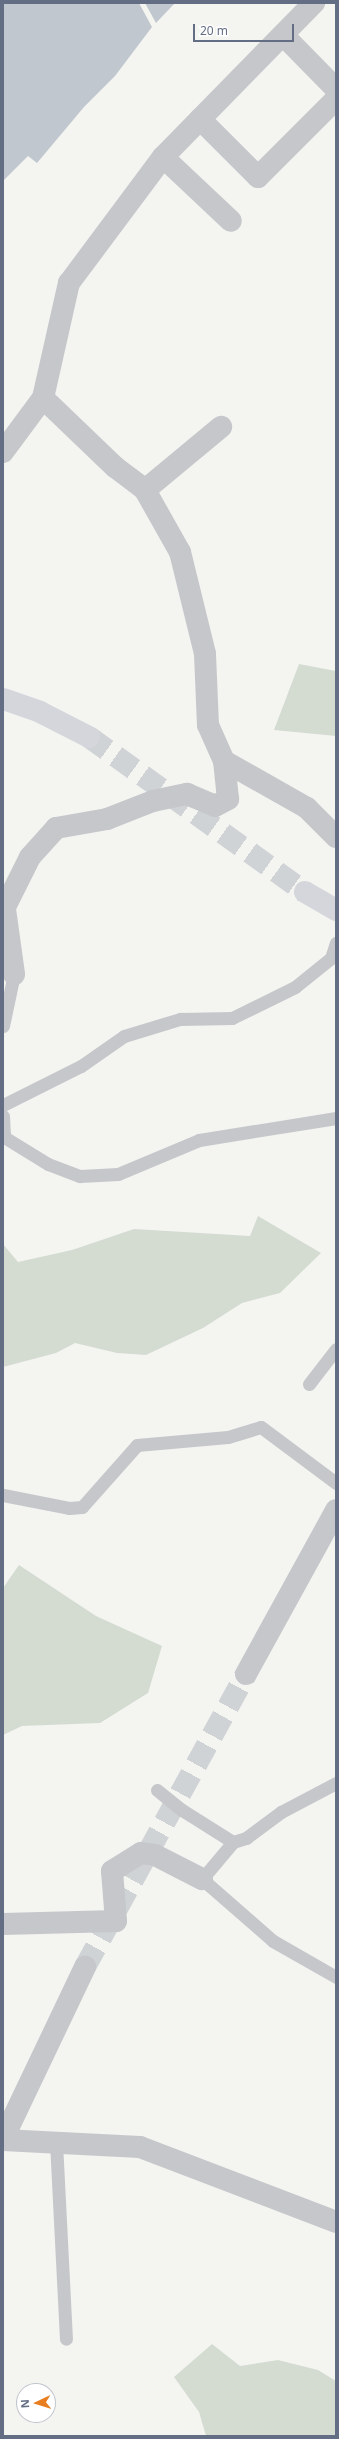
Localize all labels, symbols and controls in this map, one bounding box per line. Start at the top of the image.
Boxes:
scale bar [195,16,296,42]
text: 20 m [200,22,228,39]
north arrow [16,2383,56,2423]
text: N [17,2399,32,2409]

